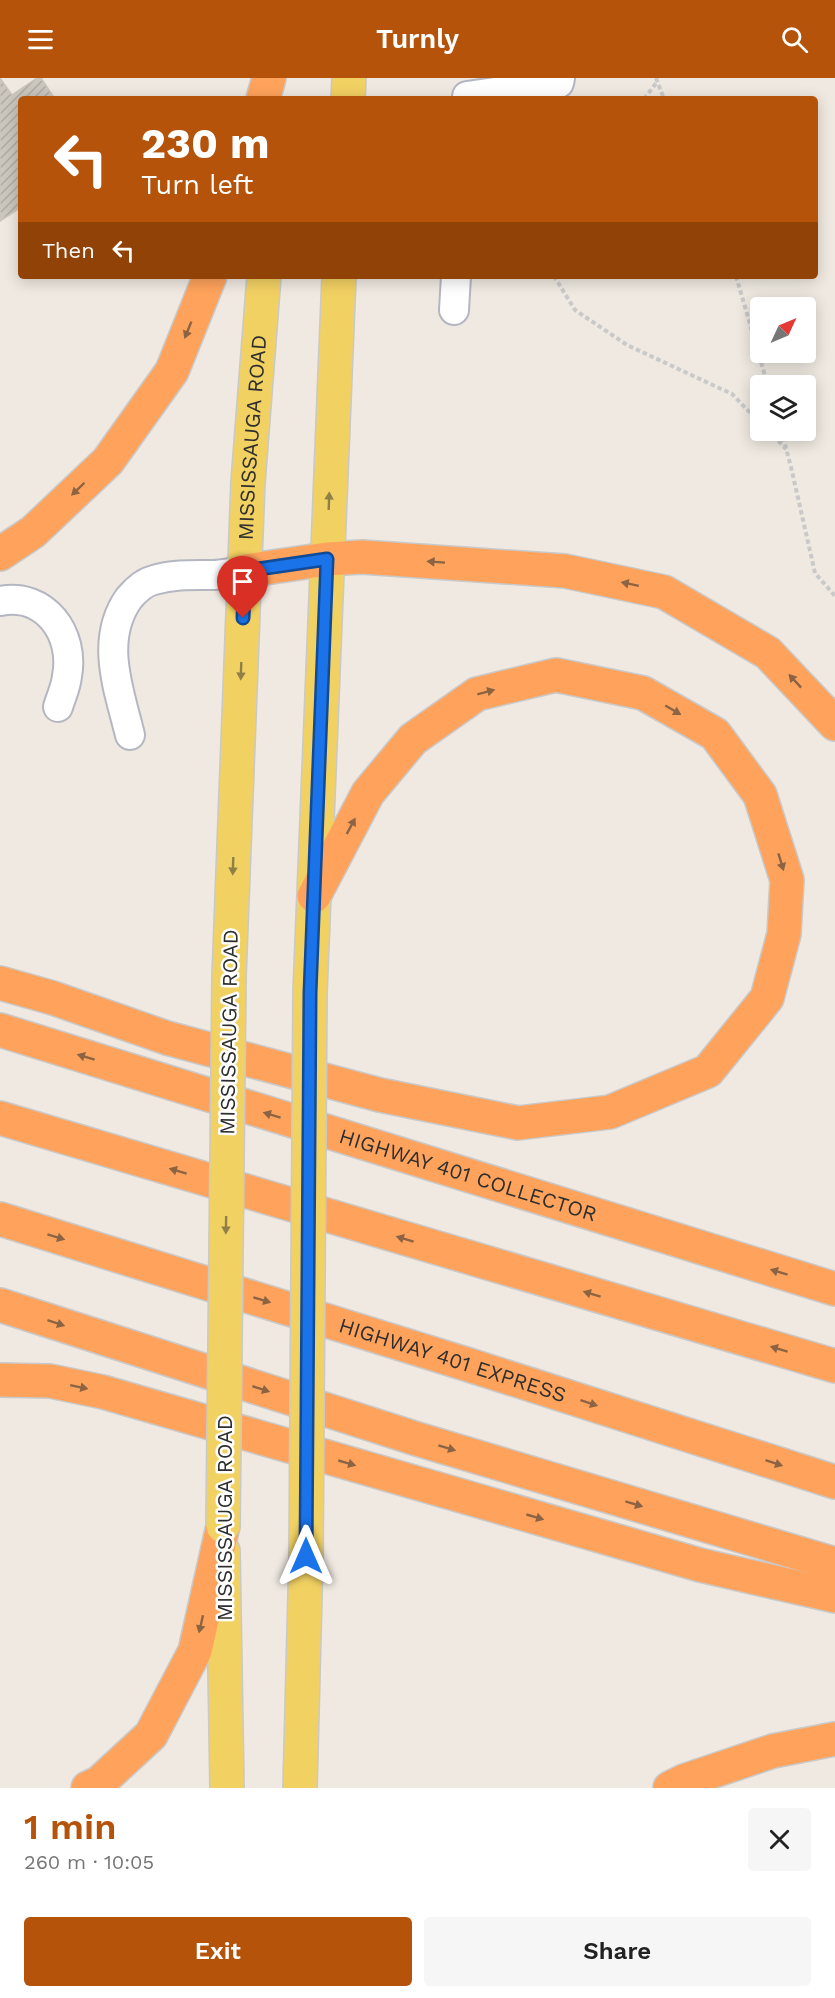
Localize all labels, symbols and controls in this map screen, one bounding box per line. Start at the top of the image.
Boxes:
icon: menu [24,23,57,56]
text: Turnly [376,23,459,55]
icon: search [778,23,811,56]
text: 230 m [141,119,270,168]
icon: left [42,120,120,198]
text: Turn left [141,169,253,201]
icon: left [107,234,140,267]
text: Then [42,238,95,263]
north arrow [750,297,816,363]
map controls [750,297,816,441]
one-way arrow [183,321,192,339]
street label: MISSISSAUGA ROAD [233,334,271,541]
button: layers [750,375,816,441]
one-way arrow [71,482,86,496]
one-way arrow [324,491,334,510]
pin [217,556,268,618]
one-way arrow [427,557,446,567]
icon: arrive [226,565,259,598]
one-way arrow [620,579,639,588]
one-way arrow [237,662,246,681]
one-way arrow [788,674,802,689]
one-way arrow [477,687,495,696]
one-way arrow [665,705,682,715]
one-way arrow [346,817,356,834]
one-way arrow [777,853,786,871]
one-way arrow [229,856,238,875]
street label: MISSISSAUGA ROAD [214,929,243,1135]
one-way arrow [77,1052,95,1061]
one-way arrow [263,1109,281,1119]
street label: HIGHWAY 401 COLLECTOR [336,1123,600,1226]
one-way arrow [169,1166,187,1175]
one-way arrow [221,1215,231,1234]
one-way arrow [47,1232,65,1242]
one-way arrow [396,1234,414,1243]
one-way arrow [770,1267,788,1276]
one-way arrow [583,1289,601,1298]
one-way arrow [253,1296,271,1306]
street label: HIGHWAY 401 EXPRESS [336,1312,569,1407]
one-way arrow [47,1319,65,1329]
one-way arrow [770,1344,788,1354]
one-way arrow [70,1383,89,1392]
one-way arrow [252,1385,270,1394]
one-way arrow [580,1399,598,1408]
street label: MISSISSAUGA ROAD [212,1415,237,1621]
one-way arrow [438,1444,456,1453]
one-way arrow [765,1458,783,1468]
one-way arrow [338,1459,356,1468]
one-way arrow [625,1500,643,1509]
one-way arrow [526,1513,544,1522]
position arrow [274,1524,338,1588]
one-way arrow [196,1614,205,1633]
text: 1 min [24,1806,116,1848]
button: close [748,1808,811,1871]
text: 260 m · 10:05 [24,1850,154,1874]
button: Exit [24,1917,412,1986]
button: Share [424,1917,811,1986]

